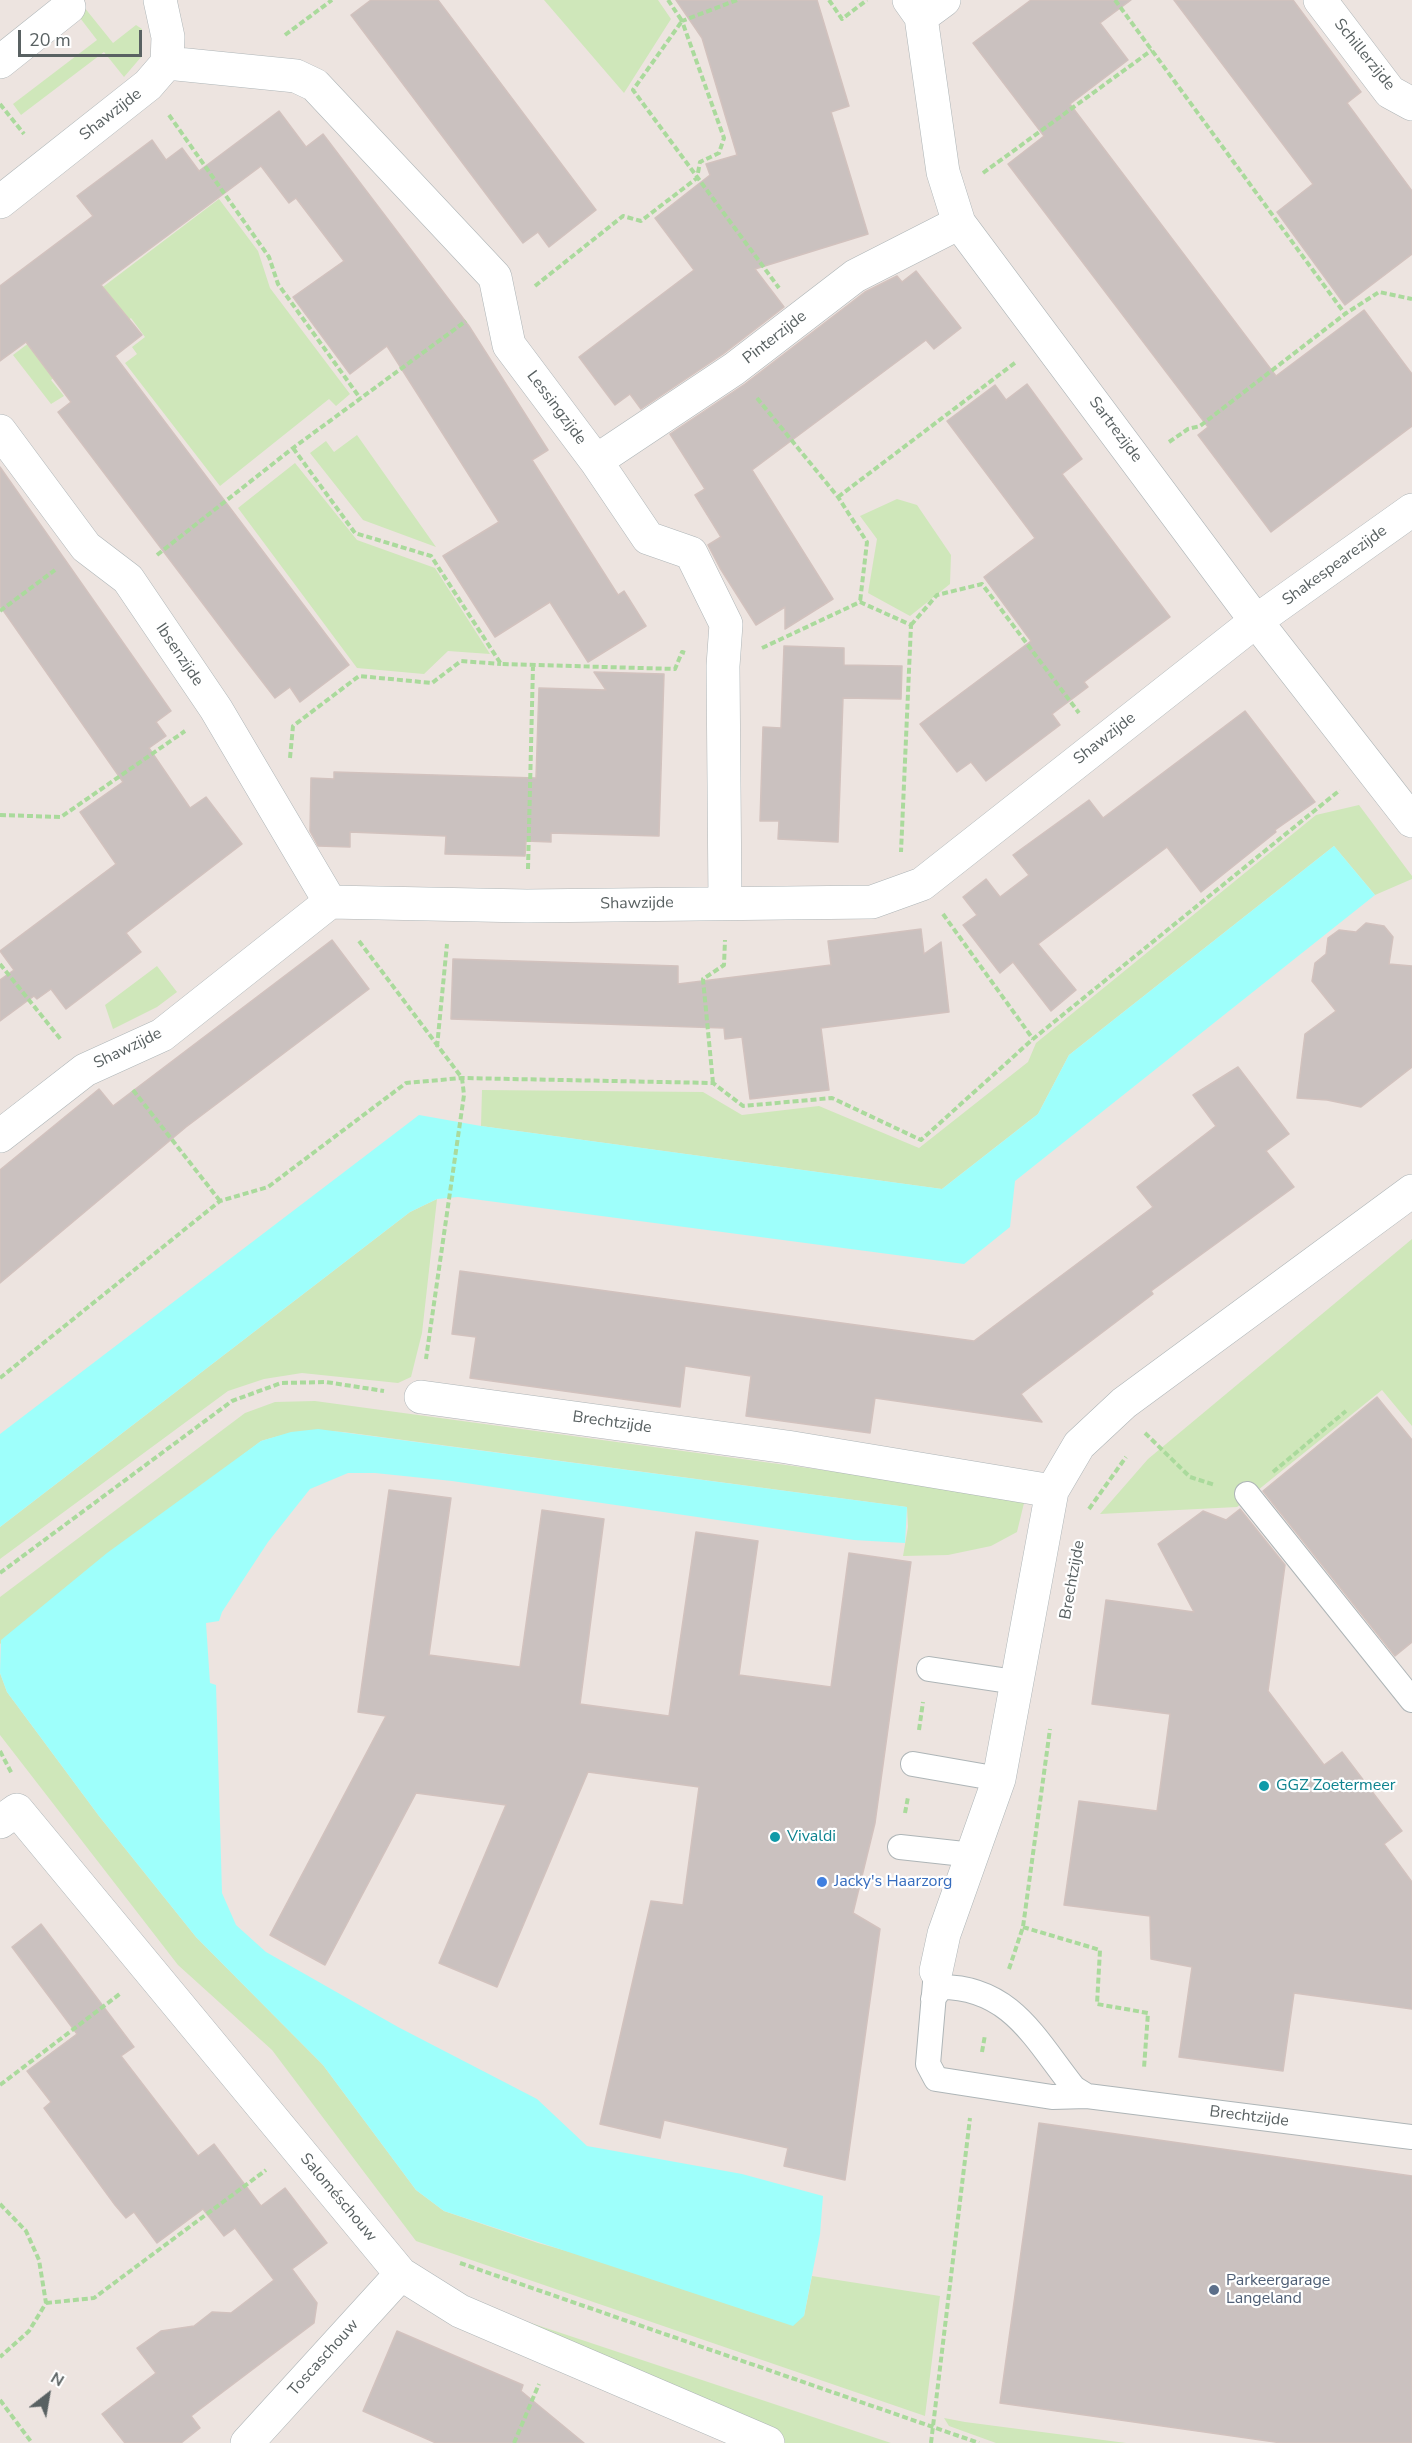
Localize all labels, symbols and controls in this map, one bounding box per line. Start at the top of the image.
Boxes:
street label: Schillerzijde [1329,15,1399,95]
scale bar [21,18,146,56]
text: 20 m [29,28,71,52]
street label: Shawzijde [76,85,146,145]
street label: Pinterzijde [739,307,811,369]
street label: Lessingzijde [522,367,590,449]
street label: Sartrezijde [1084,394,1146,466]
street label: Shakespearezijde [1279,522,1391,610]
street label: Ibsenzijde [151,620,207,690]
street label: Shawzijde [1070,709,1140,769]
street label: Shawzijde [600,894,674,914]
street label: Shawzijde [91,1024,165,1074]
street label: Brechtzijde [571,1408,653,1438]
street label: Brechtzijde [1057,1539,1089,1621]
place label: GGZ Zoetermeer [1276,1776,1396,1796]
marker: GGZ Zoetermeer [1257,1779,1271,1793]
place label: Vivaldi [787,1827,836,1847]
marker: Vivaldi [768,1830,782,1844]
place label: Jacky's Haarzorg [834,1872,952,1892]
marker: Jacky's Haarzorg [815,1875,829,1889]
street label: Brechtzijde [1208,2103,1290,2131]
street label: Saloméschouw [295,2150,381,2246]
place label: Parkeergarage Langeland [1226,2271,1330,2309]
marker: Parkeergarage Langeland [1207,2283,1221,2297]
street label: Toscaschouw [285,2316,363,2400]
north arrow [18,2365,78,2425]
text: N [46,2367,68,2392]

